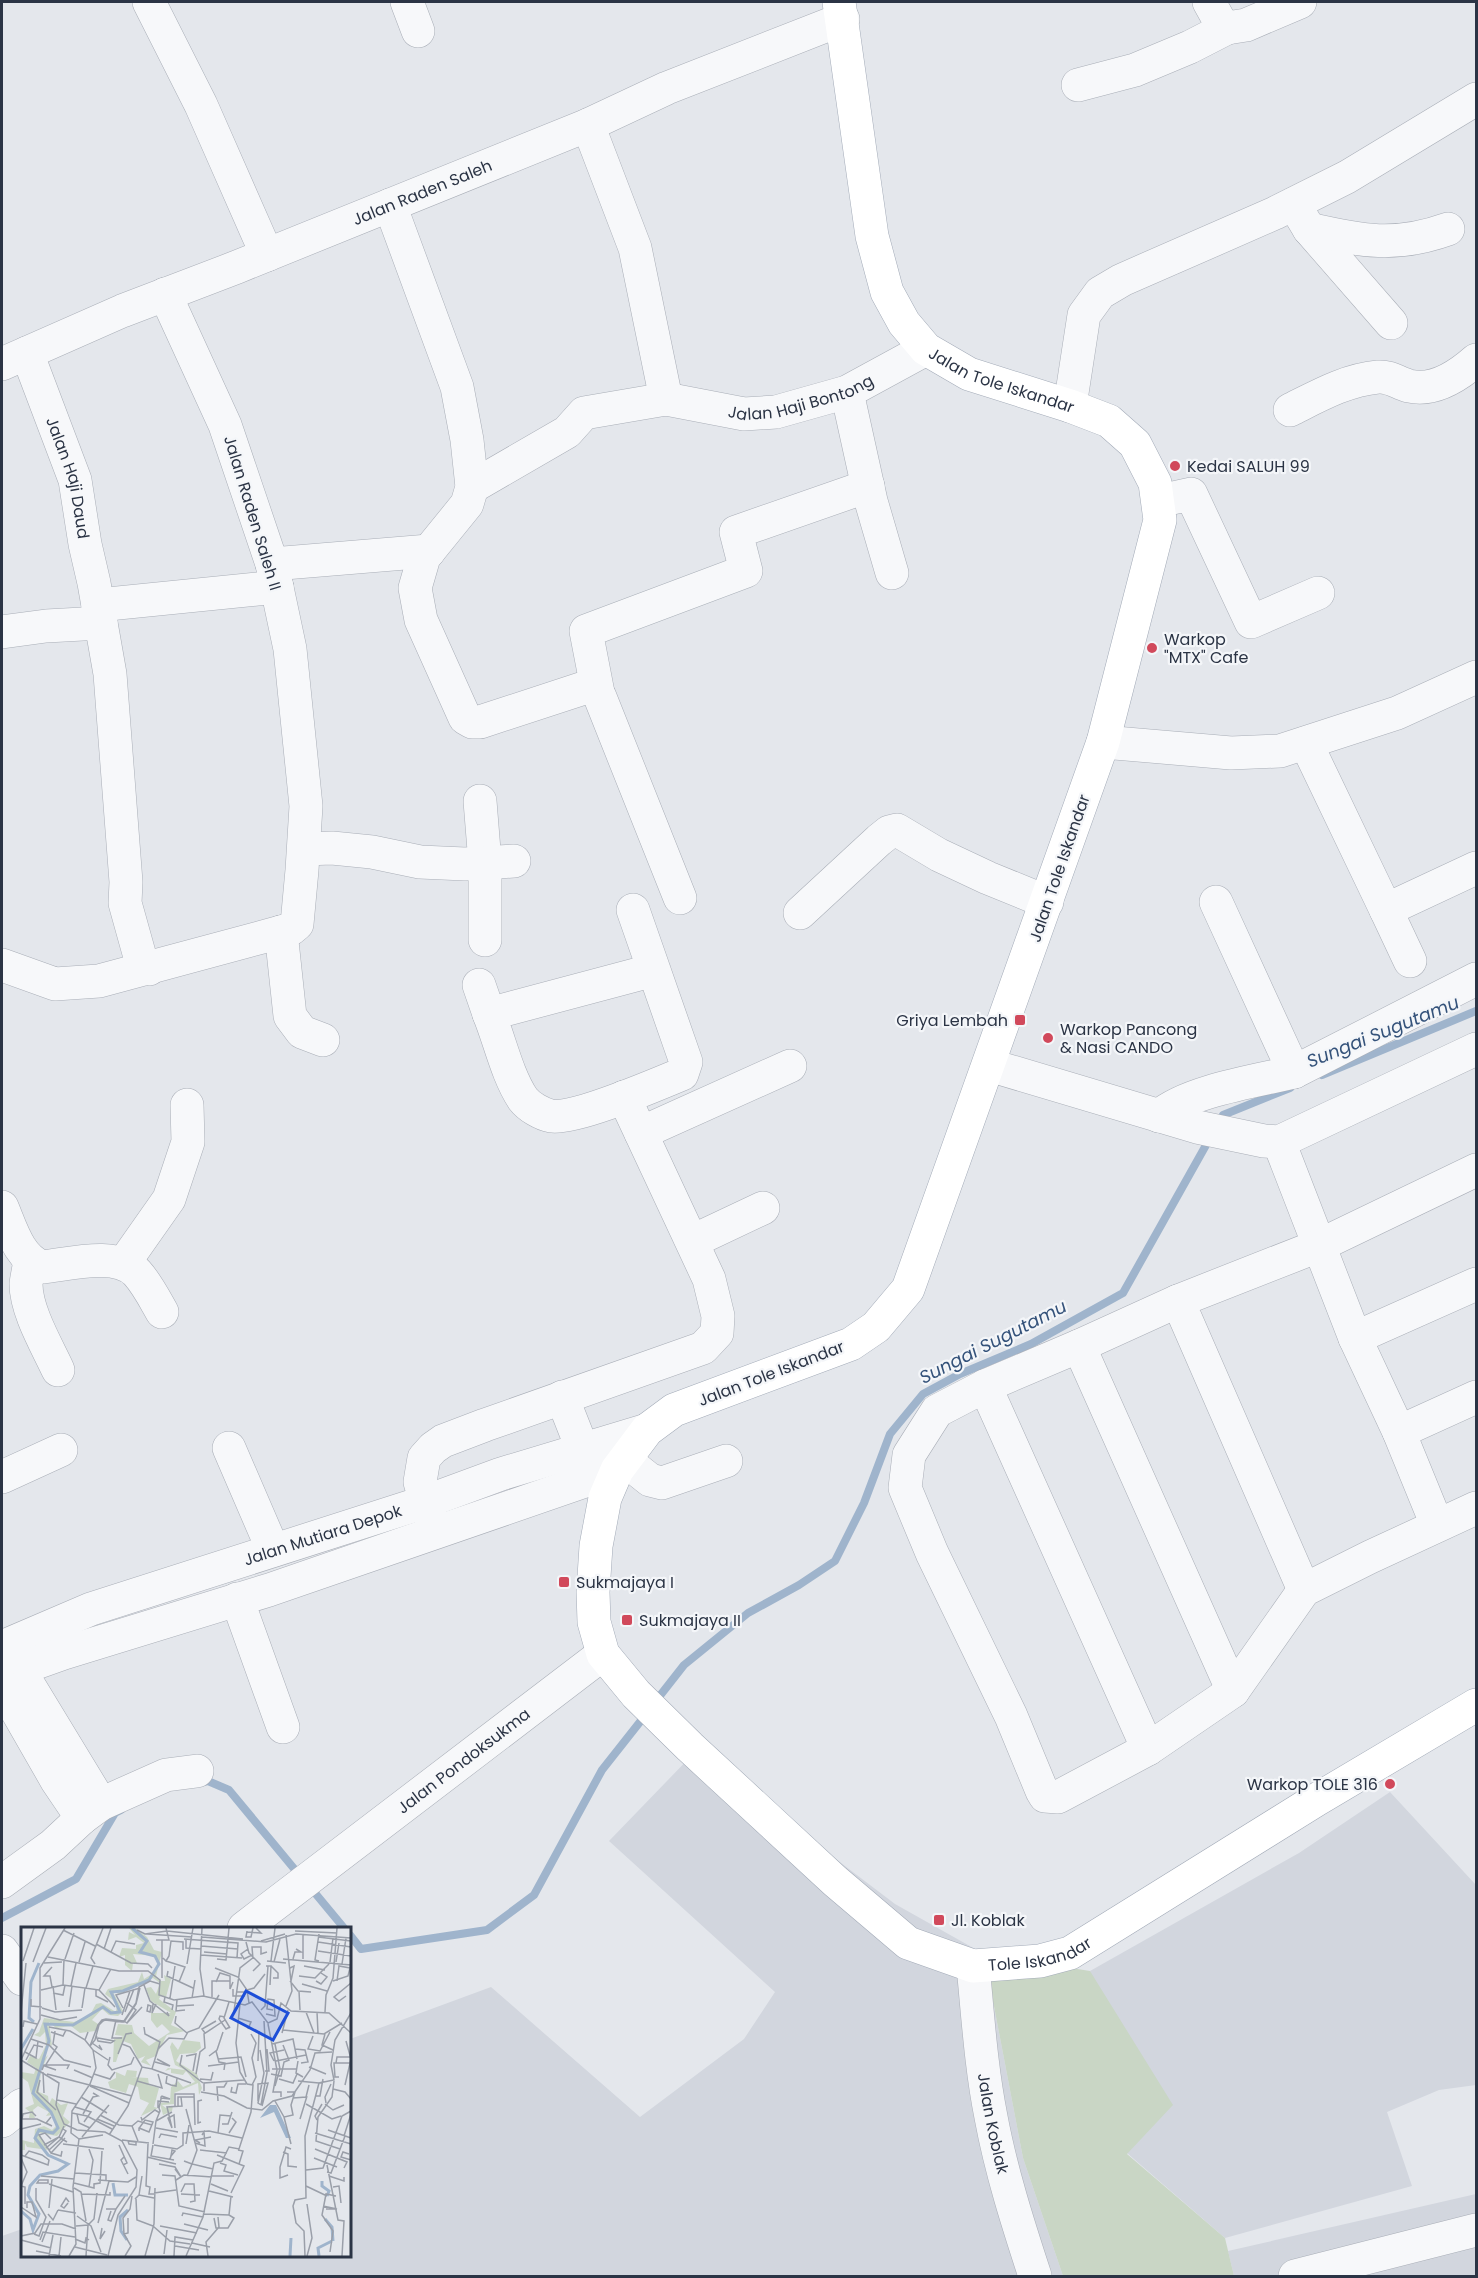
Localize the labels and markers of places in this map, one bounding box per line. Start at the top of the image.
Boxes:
place label: Kedai SALUH 99 [1187,455,1310,478]
marker: Kedai SALUH 99 [1168,459,1182,473]
place label: Warkop "MTX" Cafe [1164,628,1248,669]
marker: Warkop "MTX" Cafe [1145,641,1159,655]
place label: Griya Lembah [896,1009,1008,1032]
marker: Griya Lembah [1013,1013,1027,1027]
place label: Warkop Pancong & Nasi CANDO [1060,1018,1197,1059]
marker: Warkop Pancong & Nasi CANDO [1041,1031,1055,1045]
place label: Sukmajaya I [576,1571,674,1594]
marker: Sukmajaya I [557,1575,571,1589]
place label: Sukmajaya II [639,1609,741,1632]
marker: Sukmajaya II [620,1613,634,1627]
place label: Warkop TOLE 316 [1247,1773,1378,1796]
marker: Warkop TOLE 316 [1383,1777,1397,1791]
place label: Jl. Koblak [951,1909,1025,1932]
marker: Jl. Koblak [932,1913,946,1927]

